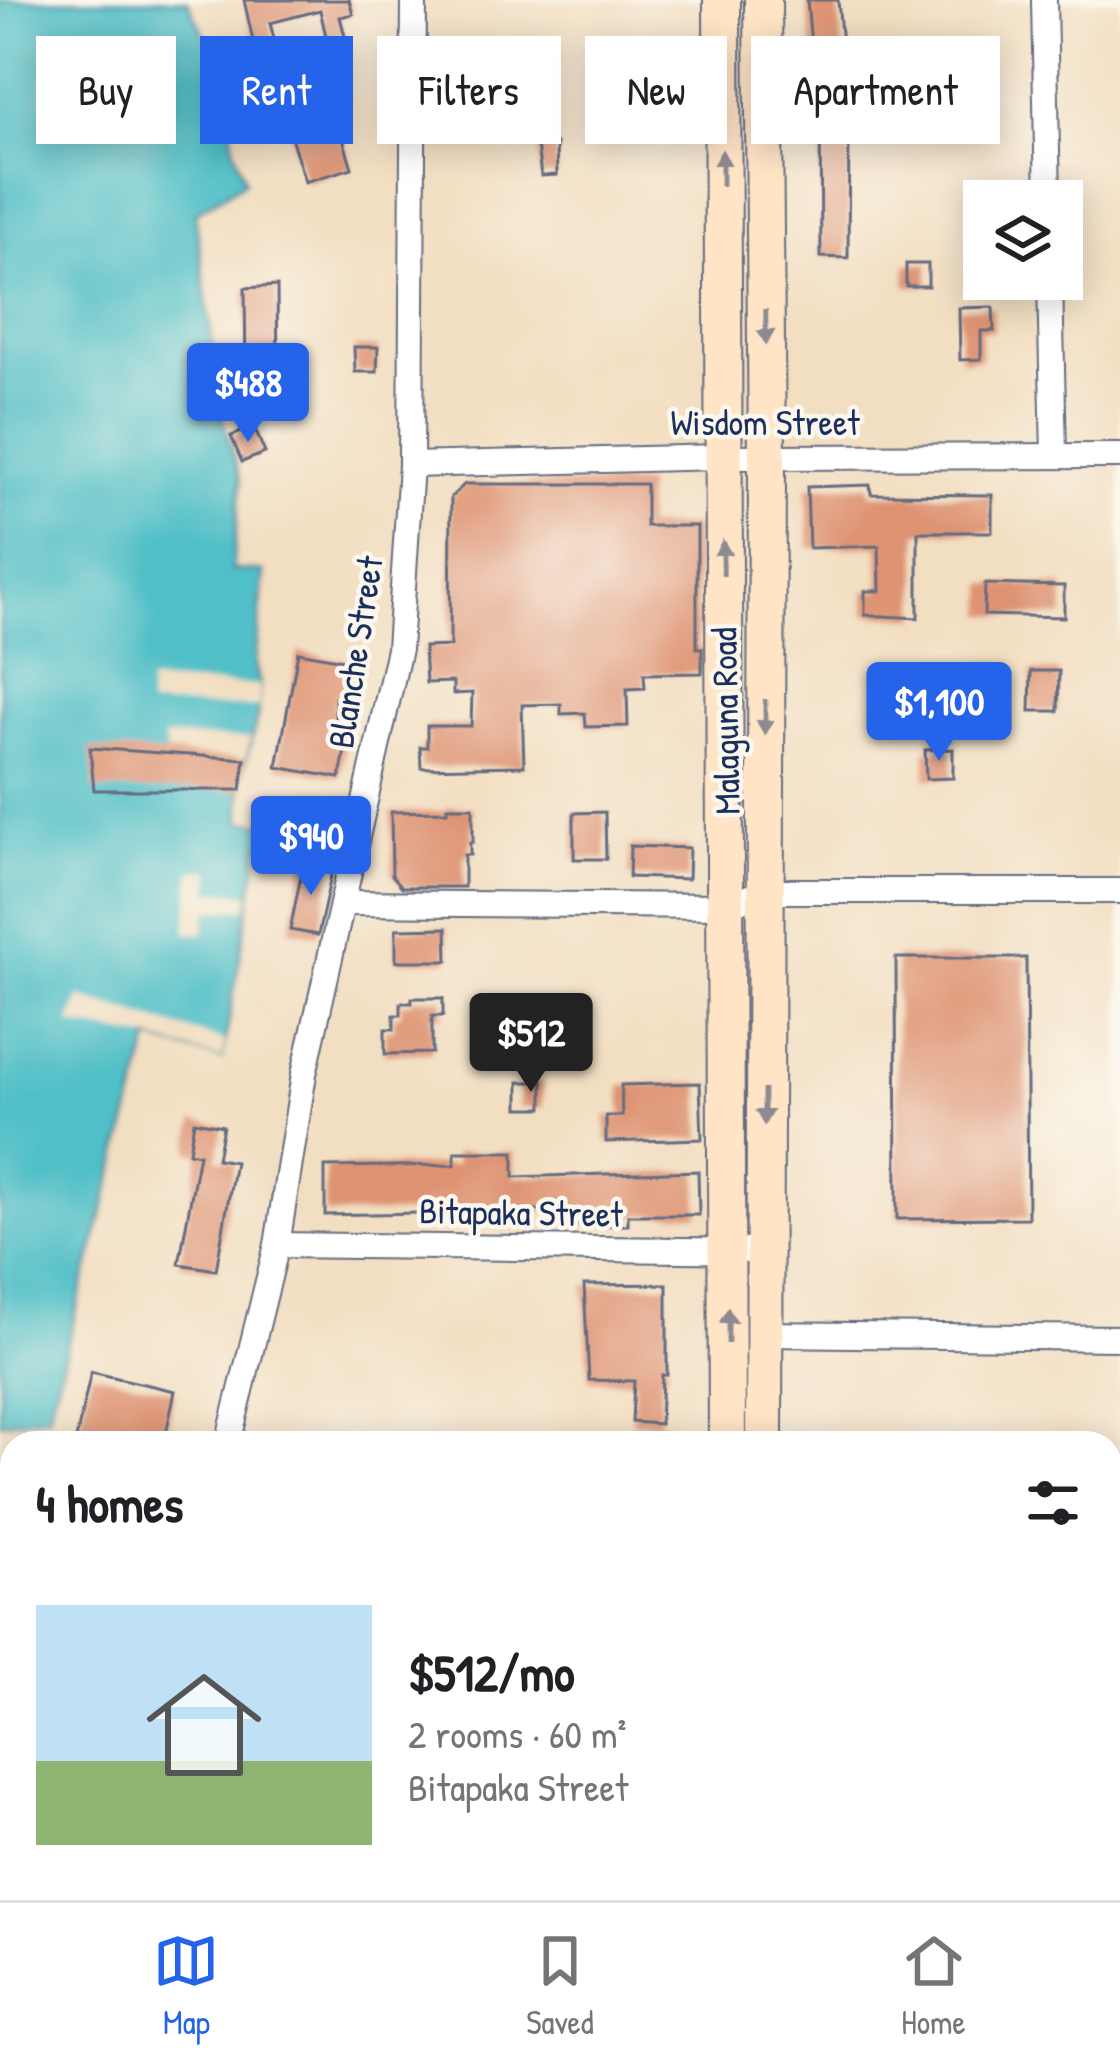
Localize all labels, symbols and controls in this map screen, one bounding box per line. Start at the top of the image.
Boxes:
chip: Buy [36,36,176,144]
chip: Rent [200,36,353,144]
chip: Filters [377,36,561,144]
chip: New [585,36,727,144]
chip: Apartment [751,36,1000,144]
one-way arrow [712,148,732,186]
map controls [963,180,1083,300]
button: layers [963,180,1083,300]
one-way arrow [756,309,775,347]
pin: $488 [177,343,319,445]
text: $488 [214,355,282,408]
street label: Wisdom Street [670,397,860,446]
one-way arrow [713,538,733,576]
street label: Blanche Street [315,552,394,751]
street label: Malaguna Road [698,627,751,815]
pin: $1,100 [841,662,1037,764]
text: $1,100 [894,674,984,727]
one-way arrow [755,699,775,737]
pin: $940 [240,796,382,898]
text: $940 [278,808,344,861]
pin: $512 [460,993,602,1095]
text: $512 [497,1005,565,1058]
one-way arrow [754,1089,774,1127]
street label: Bitapaka Street [419,1185,624,1238]
one-way arrow [719,1306,738,1344]
text: 4 homes [36,1469,183,1538]
icon: filters [1020,1470,1086,1536]
text: $512/mo [408,1638,575,1707]
icon: home [132,1653,276,1797]
text: 2 rooms · 60 m² [408,1707,626,1760]
text: Bitapaka Street [408,1760,628,1813]
tab: Map [153,1928,219,2044]
tab: Saved [526,1928,594,2044]
tab: Home [901,1928,967,2044]

